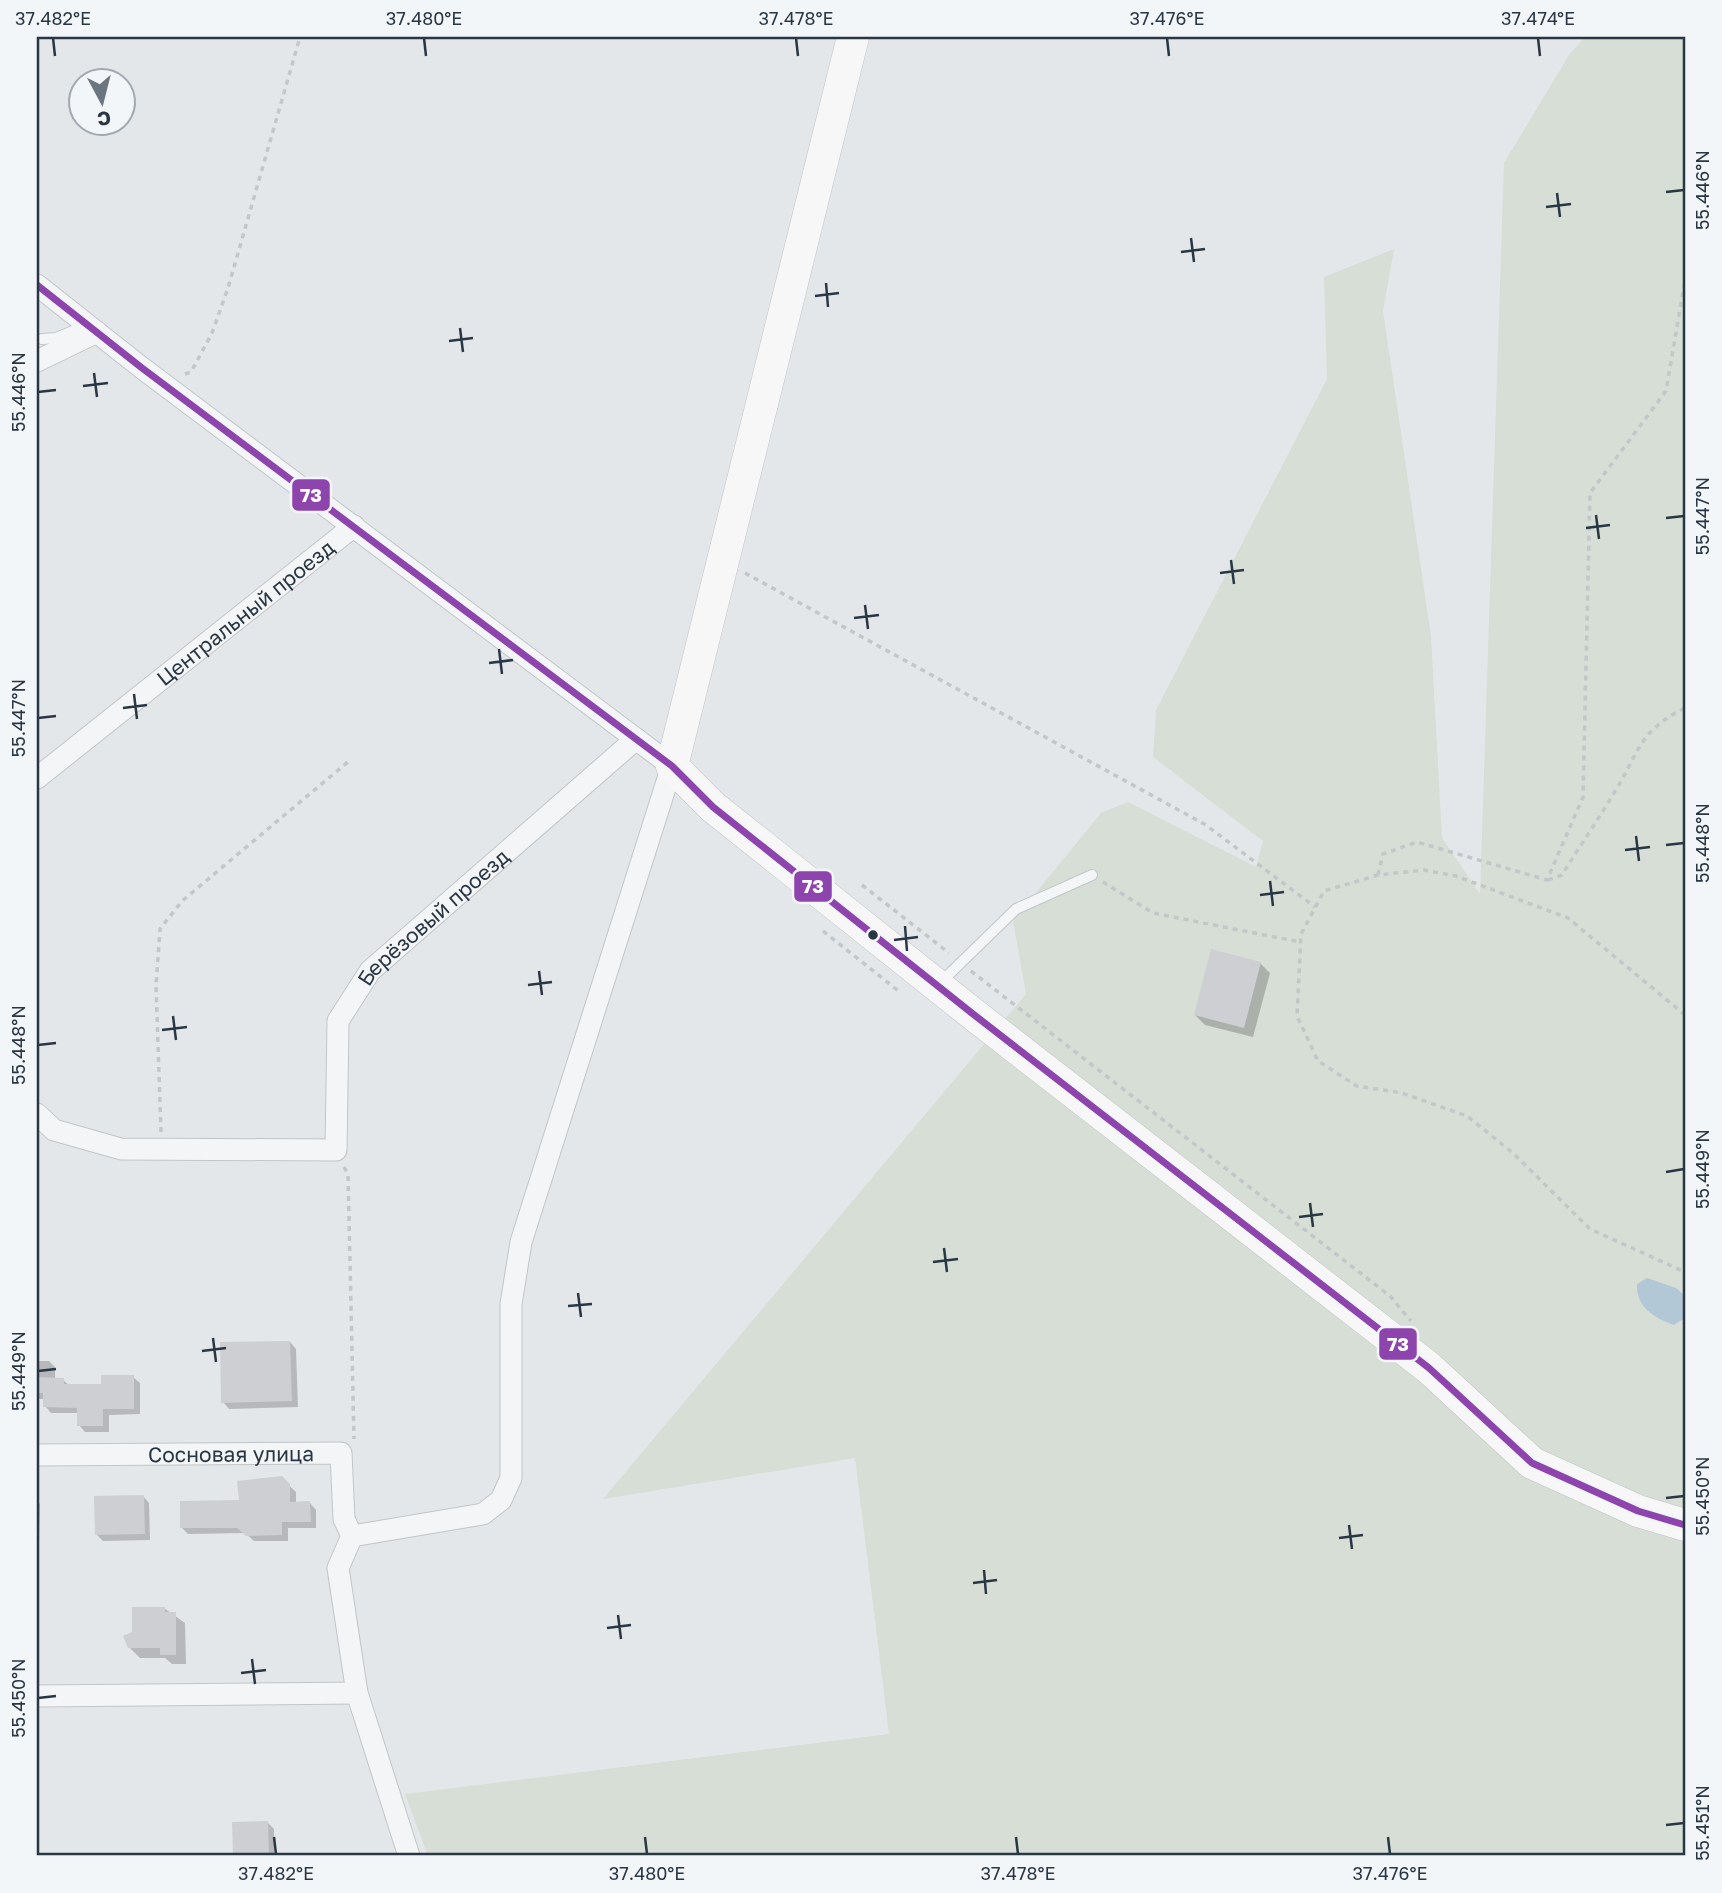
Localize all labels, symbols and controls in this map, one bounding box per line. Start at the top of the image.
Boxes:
text: 37.482°E [15,7,91,29]
text: 37.480°E [386,7,462,29]
text: 37.478°E [759,7,833,29]
text: 37.476°E [1130,7,1204,29]
text: 37.474°E [1501,7,1575,29]
north arrow [66,66,136,136]
text: С [96,107,112,132]
text: 55.446°N [1691,150,1713,230]
text: 55.446°N [7,352,29,432]
text: 55.447°N [1691,477,1713,555]
line badge: 73 [291,478,331,512]
text: 73 [300,483,322,506]
street label: Центральный проезд [151,534,339,691]
text: 55.447°N [7,679,29,757]
text: 55.448°N [1691,803,1713,883]
street label: Берёзовый проезд [351,843,514,990]
line badge: 73 [793,870,833,903]
text: 73 [802,874,824,897]
unlabelled marker [866,928,880,942]
text: 55.448°N [7,1005,29,1085]
text: 55.449°N [1691,1129,1713,1209]
line badge: 73 [1378,1327,1418,1361]
text: 55.449°N [7,1331,29,1411]
text: 73 [1387,1332,1409,1355]
street label: Сосновая улица [148,1440,314,1467]
text: 55.450°N [1691,1456,1713,1536]
text: 55.450°N [7,1658,29,1738]
text: 55.451°N [1691,1785,1713,1861]
text: 37.482°E [238,1862,314,1884]
text: 37.480°E [609,1862,685,1884]
text: 37.478°E [981,1862,1055,1884]
text: 37.476°E [1353,1862,1427,1884]

